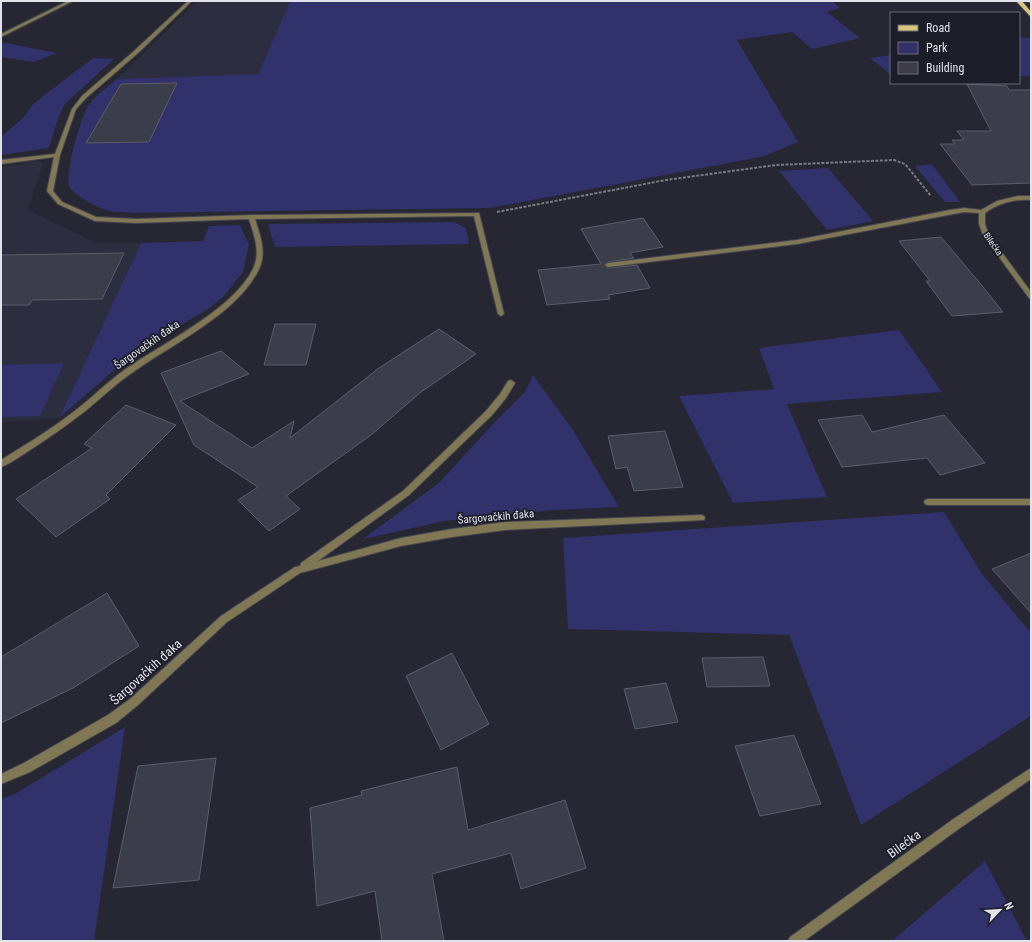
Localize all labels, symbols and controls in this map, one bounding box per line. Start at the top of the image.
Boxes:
legend [890,12,1020,84]
text: Road [926,21,950,35]
text: Park [926,41,948,55]
text: Building [926,61,964,75]
street label: Bilećka [982,231,1004,257]
street label: Šargovačkih đaka [112,318,182,372]
street label: Šargovačkih đaka [457,507,535,527]
street label: Šargovačkih đaka [107,636,185,708]
street label: Bilećka [885,827,923,861]
north arrow [980,890,1020,930]
text: N [1001,900,1016,912]

